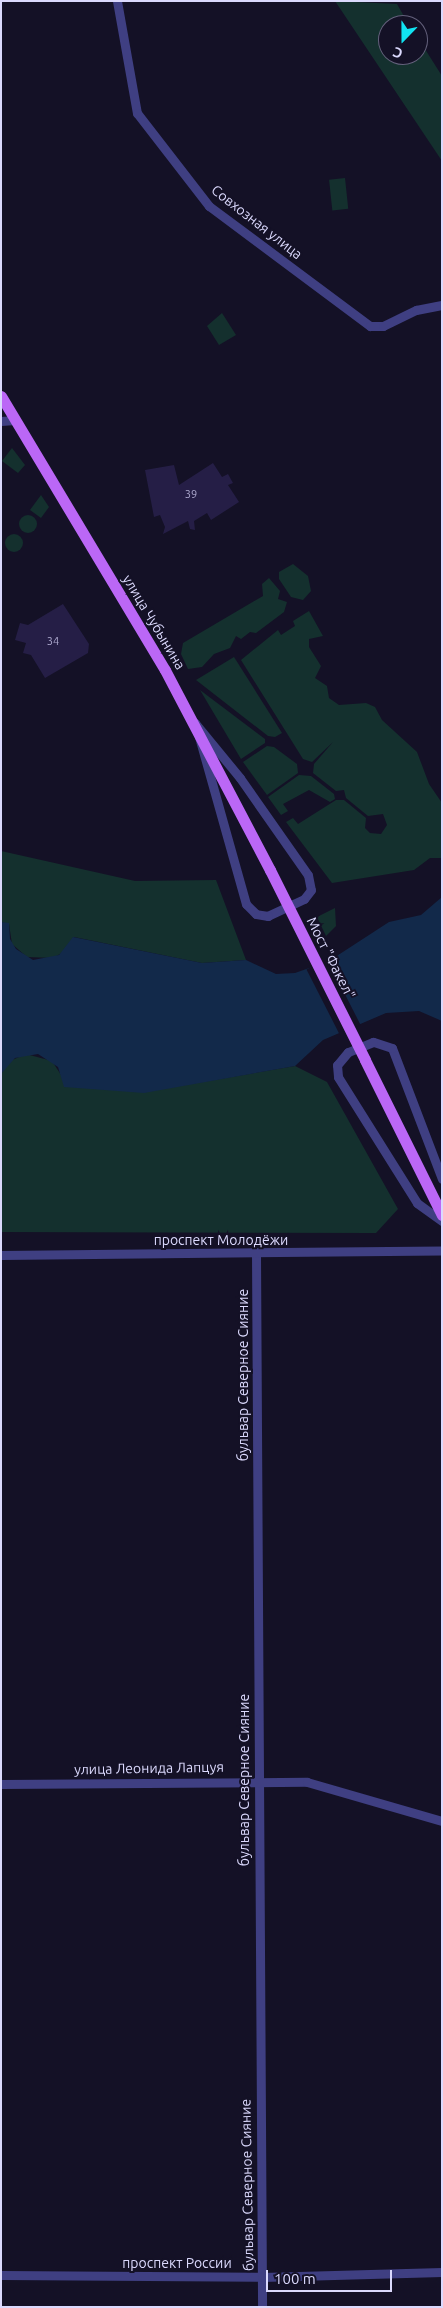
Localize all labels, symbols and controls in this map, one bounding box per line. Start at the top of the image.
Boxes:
north arrow [378,15,428,65]
text: С [391,44,405,62]
street label: Совхозная улица [208,181,306,263]
house number: 39 [185,487,197,501]
street label: улица Чубынина [119,572,189,672]
house number: 34 [47,634,59,648]
street label: Мост "Факел" [303,914,359,1002]
street label: проспект Молодёжи [154,1232,288,1248]
street label: бульвар Северное Сияние [235,1289,251,1461]
street label: бульвар Северное Сияние [236,1694,252,1866]
street label: улица Леонида Лапцуя [74,1758,224,1778]
street label: бульвар Северное Сияние [237,2099,257,2271]
street label: проспект России [122,2255,232,2271]
scale bar [268,2260,394,2292]
text: 100 m [274,2270,316,2287]

